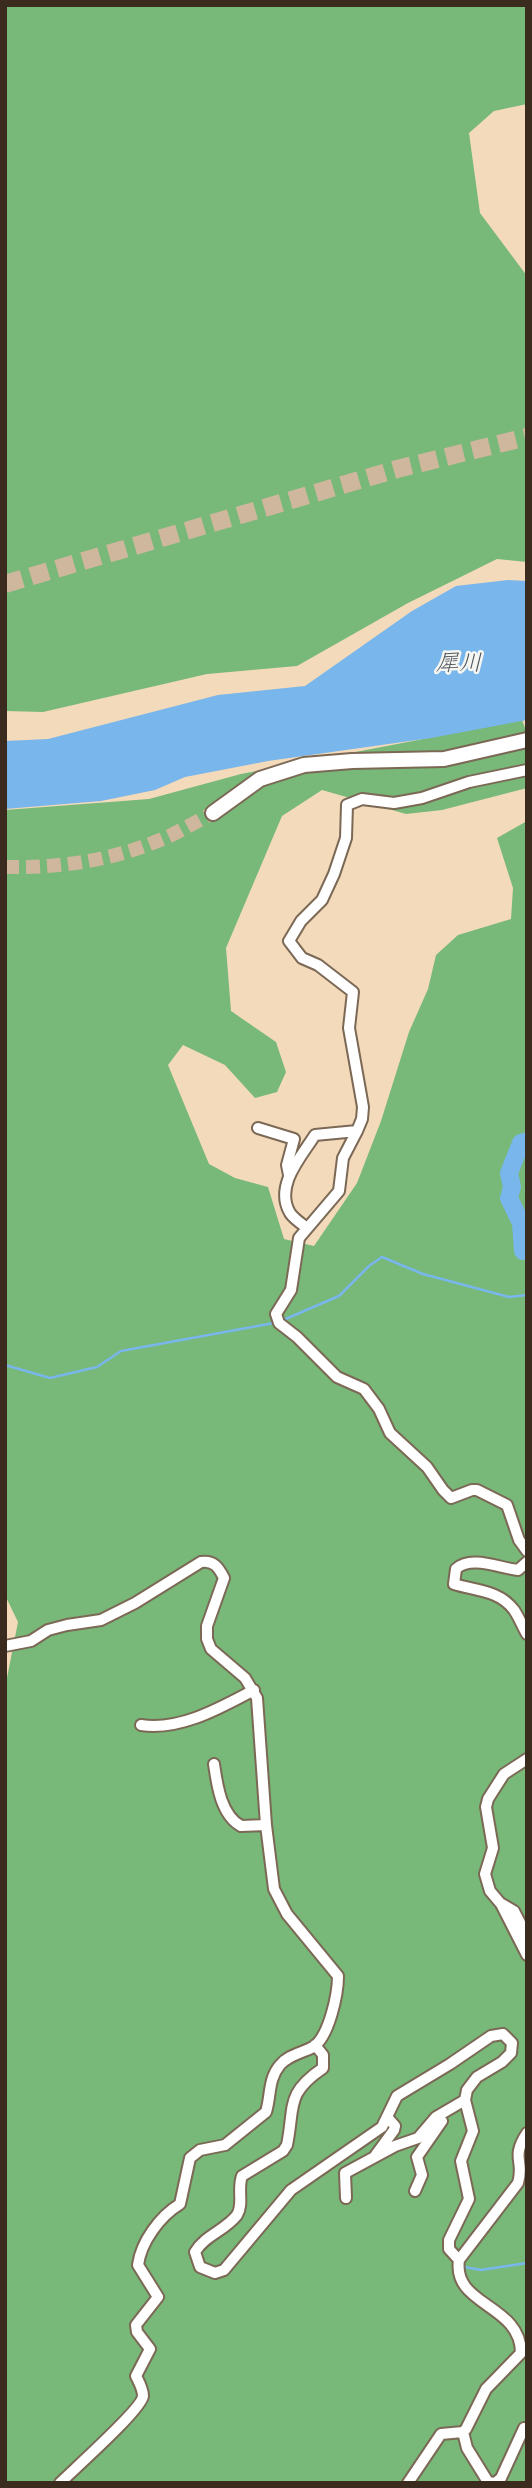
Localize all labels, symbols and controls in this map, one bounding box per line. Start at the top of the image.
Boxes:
water label: 犀川 [436,649,482,677]

